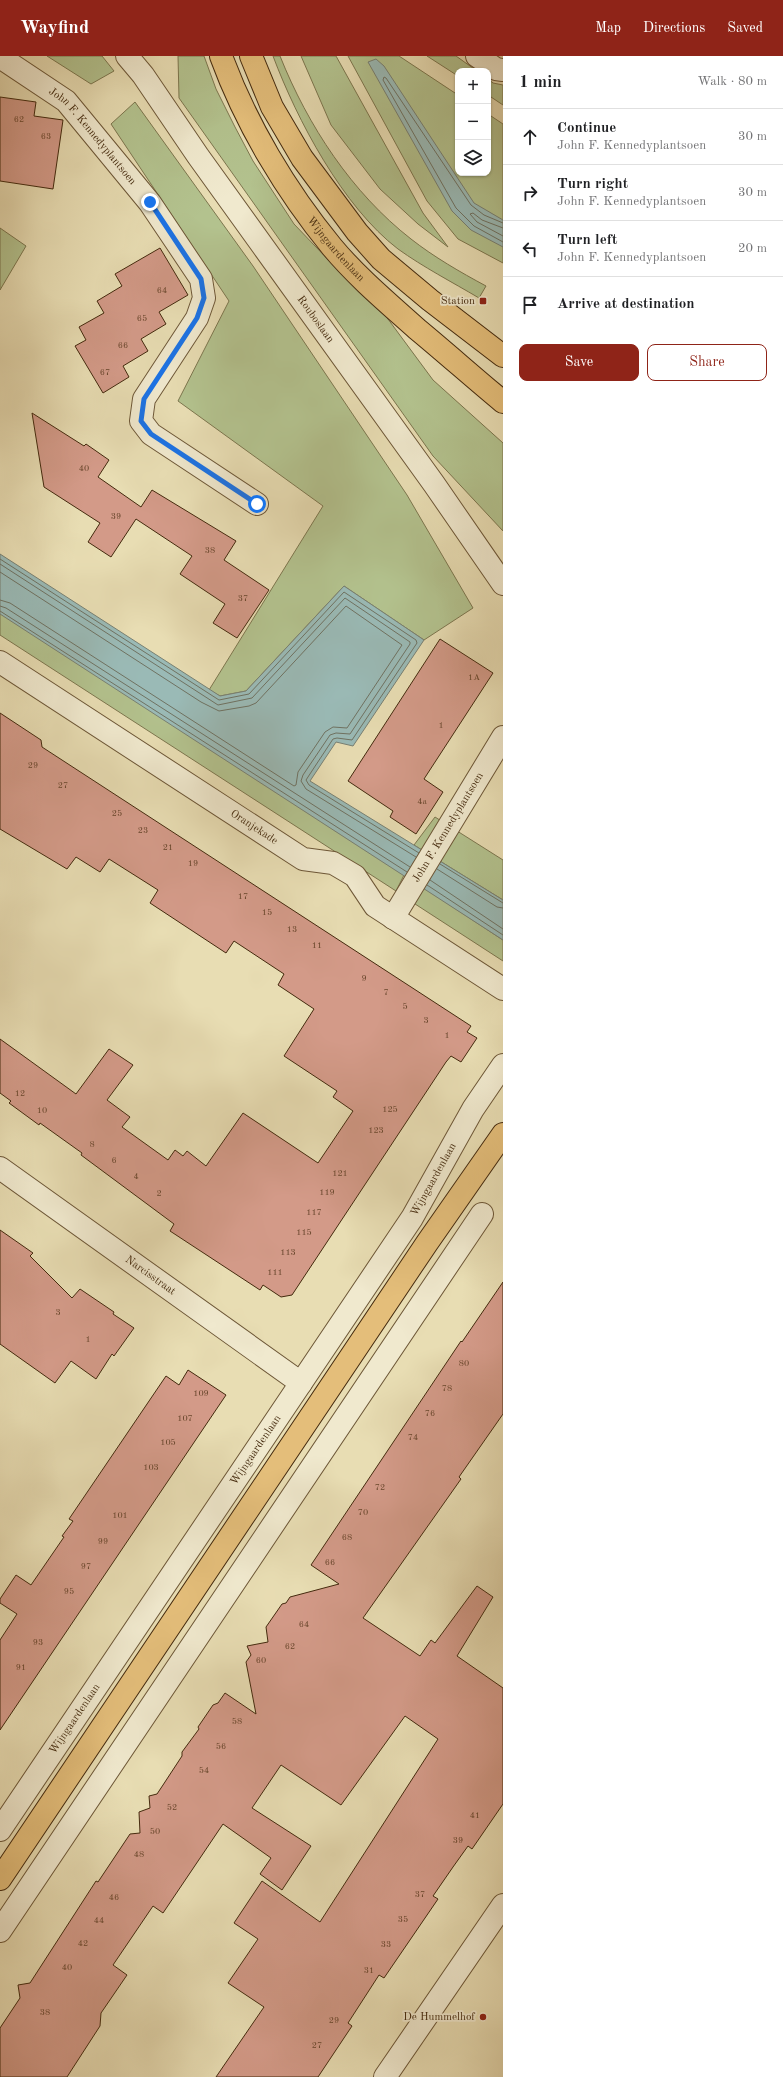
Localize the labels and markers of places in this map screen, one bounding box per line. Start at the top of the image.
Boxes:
place label: Station [441,296,475,307]
marker: Station [478,296,488,306]
place label: De Hummelhof [403,2012,475,2023]
marker: De Hummelhof [478,2012,488,2022]

